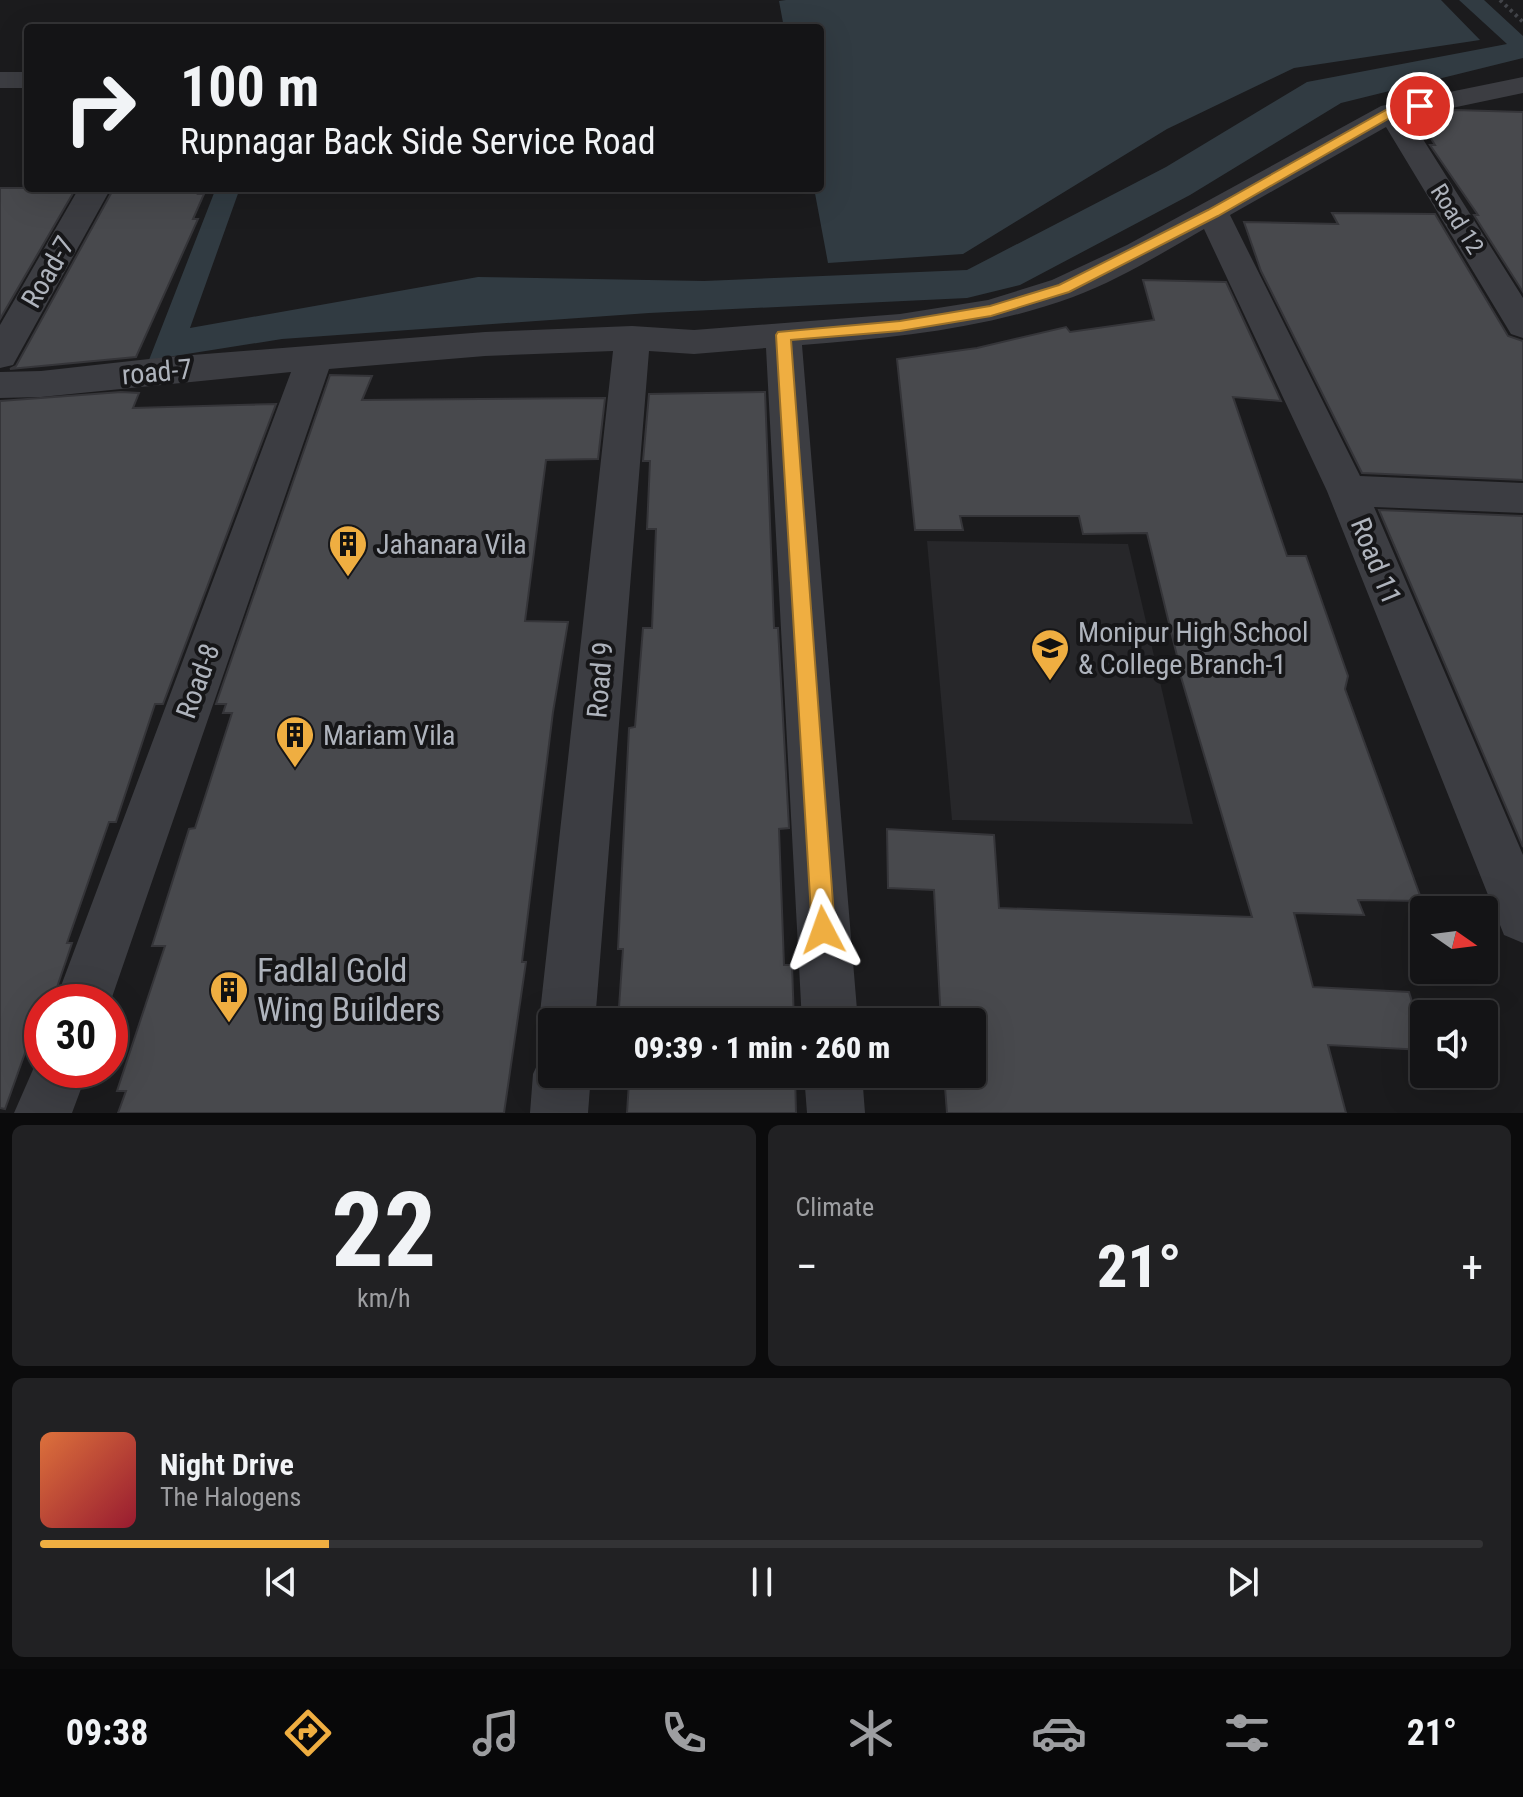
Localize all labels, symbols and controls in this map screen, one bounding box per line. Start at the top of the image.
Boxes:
text: 100 m [180,54,319,120]
icon: right [48,56,152,160]
pin [1386,72,1454,140]
icon: arrive [1398,84,1442,128]
text: Rupnagar Back Side Service Road [180,121,656,163]
street label: Road 12 [1425,179,1489,259]
street label: Road-7 [14,230,82,314]
street label: road-7 [121,352,193,392]
street label: Road 11 [1344,513,1408,609]
building icon: Jahanara Vila [327,523,369,578]
place label: Jahanara Vila [376,528,527,561]
place label: Monipur High School & College Branch-1 [1078,616,1309,681]
school or university icon: Monipur High School & College Branch-1 [1029,627,1071,682]
street label: Road-8 [169,639,227,723]
street label: Road 9 [580,640,620,720]
building icon: Mariam Vila [274,714,316,769]
place label: Mariam Vila [323,719,455,752]
position arrow [781,888,865,972]
north arrow [1410,896,1498,984]
map controls [1410,896,1498,1088]
place label: Fadlal Gold Wing Builders [257,950,441,1029]
building icon: Fadlal Gold Wing Builders [208,969,250,1024]
speed limit sign: 30 [24,984,128,1088]
button: sound [1410,1000,1498,1088]
text: 09:39 · 1 min · 260 m [634,1030,890,1065]
text: 22 [331,1170,436,1291]
text: Climate [796,1192,874,1222]
text: 21° [1097,1231,1182,1302]
text: − [796,1241,818,1293]
text: + [1461,1241,1483,1293]
text: km/h [357,1283,411,1313]
text: Night Drive [160,1447,294,1482]
text: The Halogens [160,1482,301,1512]
icon: previous [259,1560,303,1604]
icon: pause [740,1560,784,1604]
icon: next [1221,1560,1265,1604]
icon: directions [280,1705,336,1761]
icon: music [468,1705,524,1761]
icon: phone [656,1705,712,1761]
icon: climate [843,1705,899,1761]
icon: car [1031,1705,1087,1761]
icon: filters [1219,1705,1275,1761]
text: 09:38 [66,1712,148,1754]
text: 21° [1407,1712,1457,1754]

